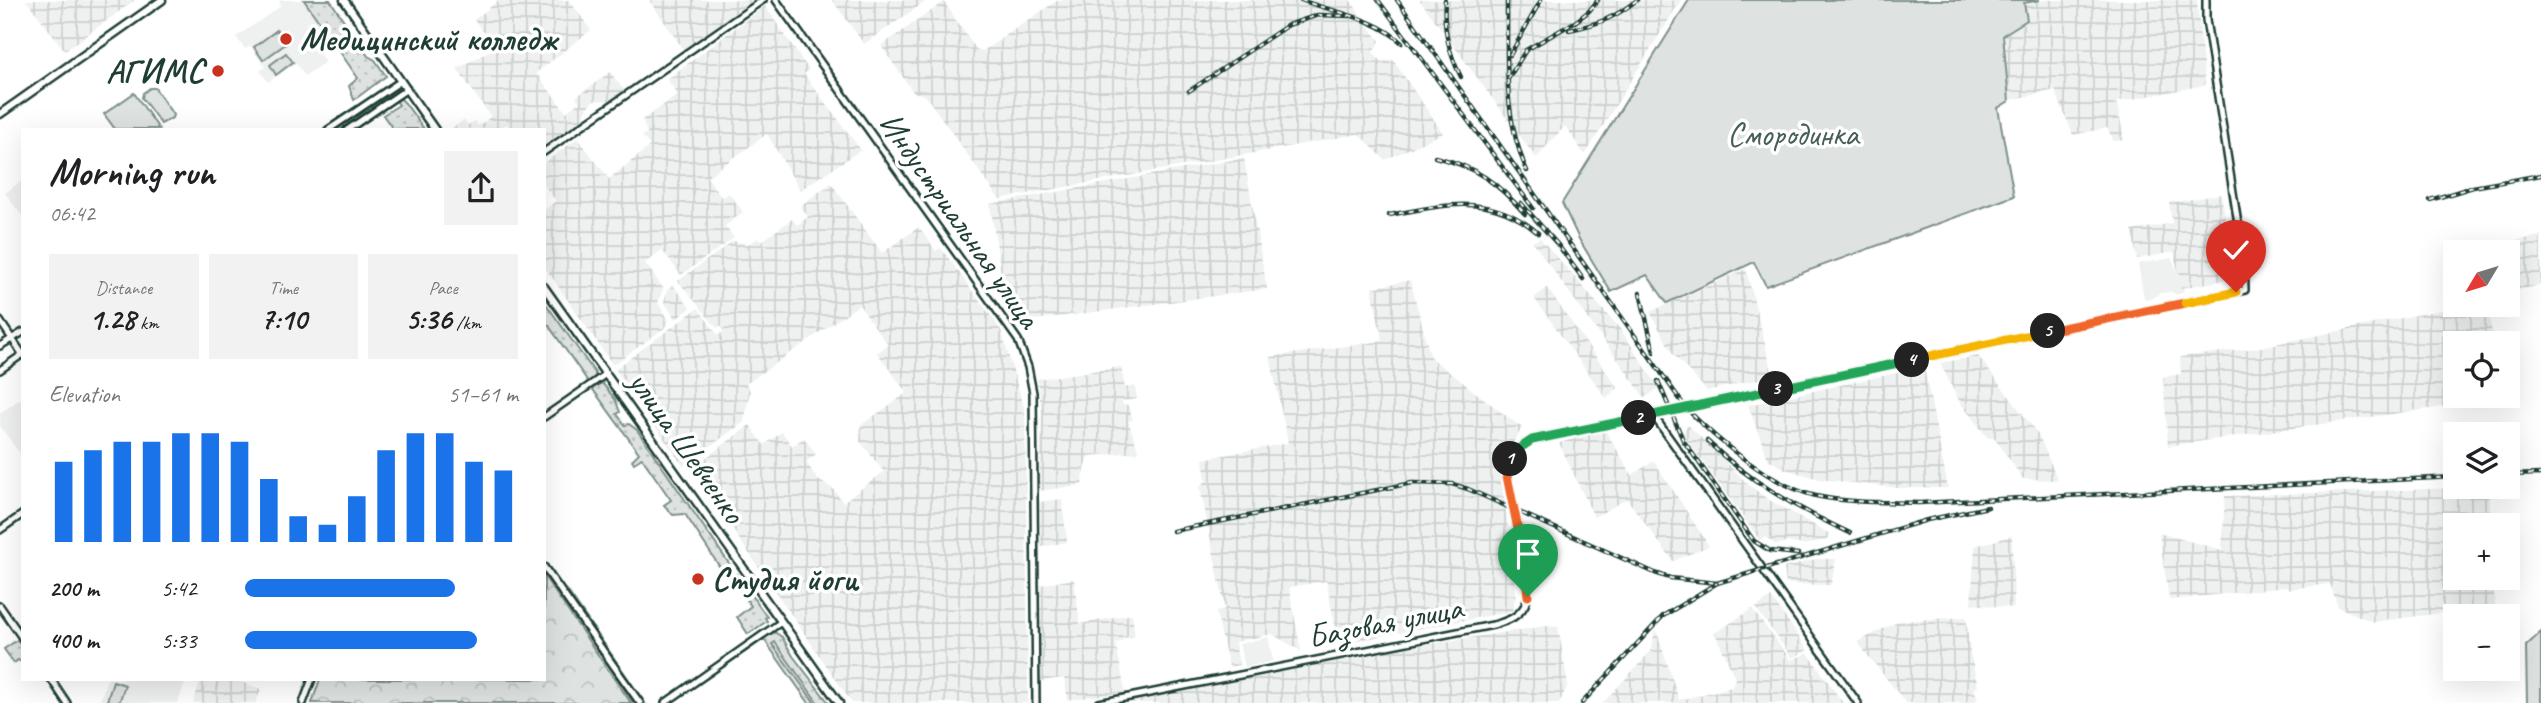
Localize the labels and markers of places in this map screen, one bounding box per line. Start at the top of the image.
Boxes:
place label: Медицинский колледж [300,18,561,60]
marker: Медицинский колледж [278,31,294,47]
place label: АГИМС [106,50,208,92]
marker: АГИМС [210,63,226,79]
pin [2206,220,2266,292]
pin: 5 [2030,314,2066,348]
pin: 4 [1895,342,1930,378]
pin: 3 [1758,372,1794,406]
pin: 2 [1622,400,1656,436]
pin: 1 [1492,442,1528,476]
pin [1498,524,1558,596]
place label: Студия йоги [712,558,860,600]
marker: Студия йоги [690,571,706,587]

